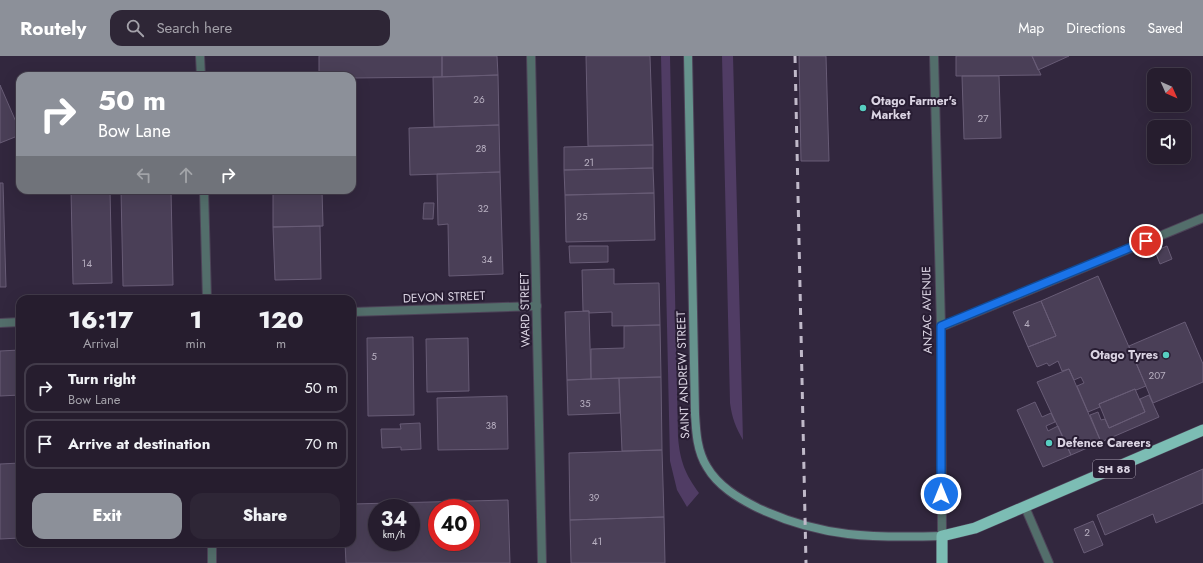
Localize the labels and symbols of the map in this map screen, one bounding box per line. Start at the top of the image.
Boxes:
north arrow [1147,68,1191,112]
house number: 26 [473,92,485,107]
place label: Otago Farmer's Market [871,92,957,124]
marker: Otago Farmer's Market [858,103,868,113]
house number: 27 [978,111,989,126]
house number: 28 [475,141,487,156]
house number: 21 [584,155,594,170]
house number: 32 [477,201,489,216]
house number: 25 [576,209,588,224]
pin [1129,224,1163,258]
house number: 34 [481,252,493,267]
house number: 14 [82,256,92,271]
street label: ANZAC AVENUE [917,266,937,354]
street label: WARD STREET [515,272,535,348]
street label: DEVON STREET [402,287,486,307]
street label: SAINT ANDREW STREET [672,310,694,439]
house number: 4 [1024,316,1030,331]
place label: Otago Tyres [1090,346,1159,364]
house number: 5 [371,349,377,364]
marker: Otago Tyres [1161,350,1171,360]
house number: 207 [1149,368,1166,383]
house number: 35 [579,396,591,411]
house number: 38 [486,418,496,433]
place label: Defence Careers [1057,434,1151,452]
marker: Defence Careers [1044,438,1054,448]
road number: SH 88 [1093,460,1135,478]
position arrow [920,473,962,515]
house number: 39 [588,490,600,505]
speed limit sign: 40 [428,499,480,551]
house number: 2 [1084,525,1090,540]
house number: 41 [592,534,602,549]

